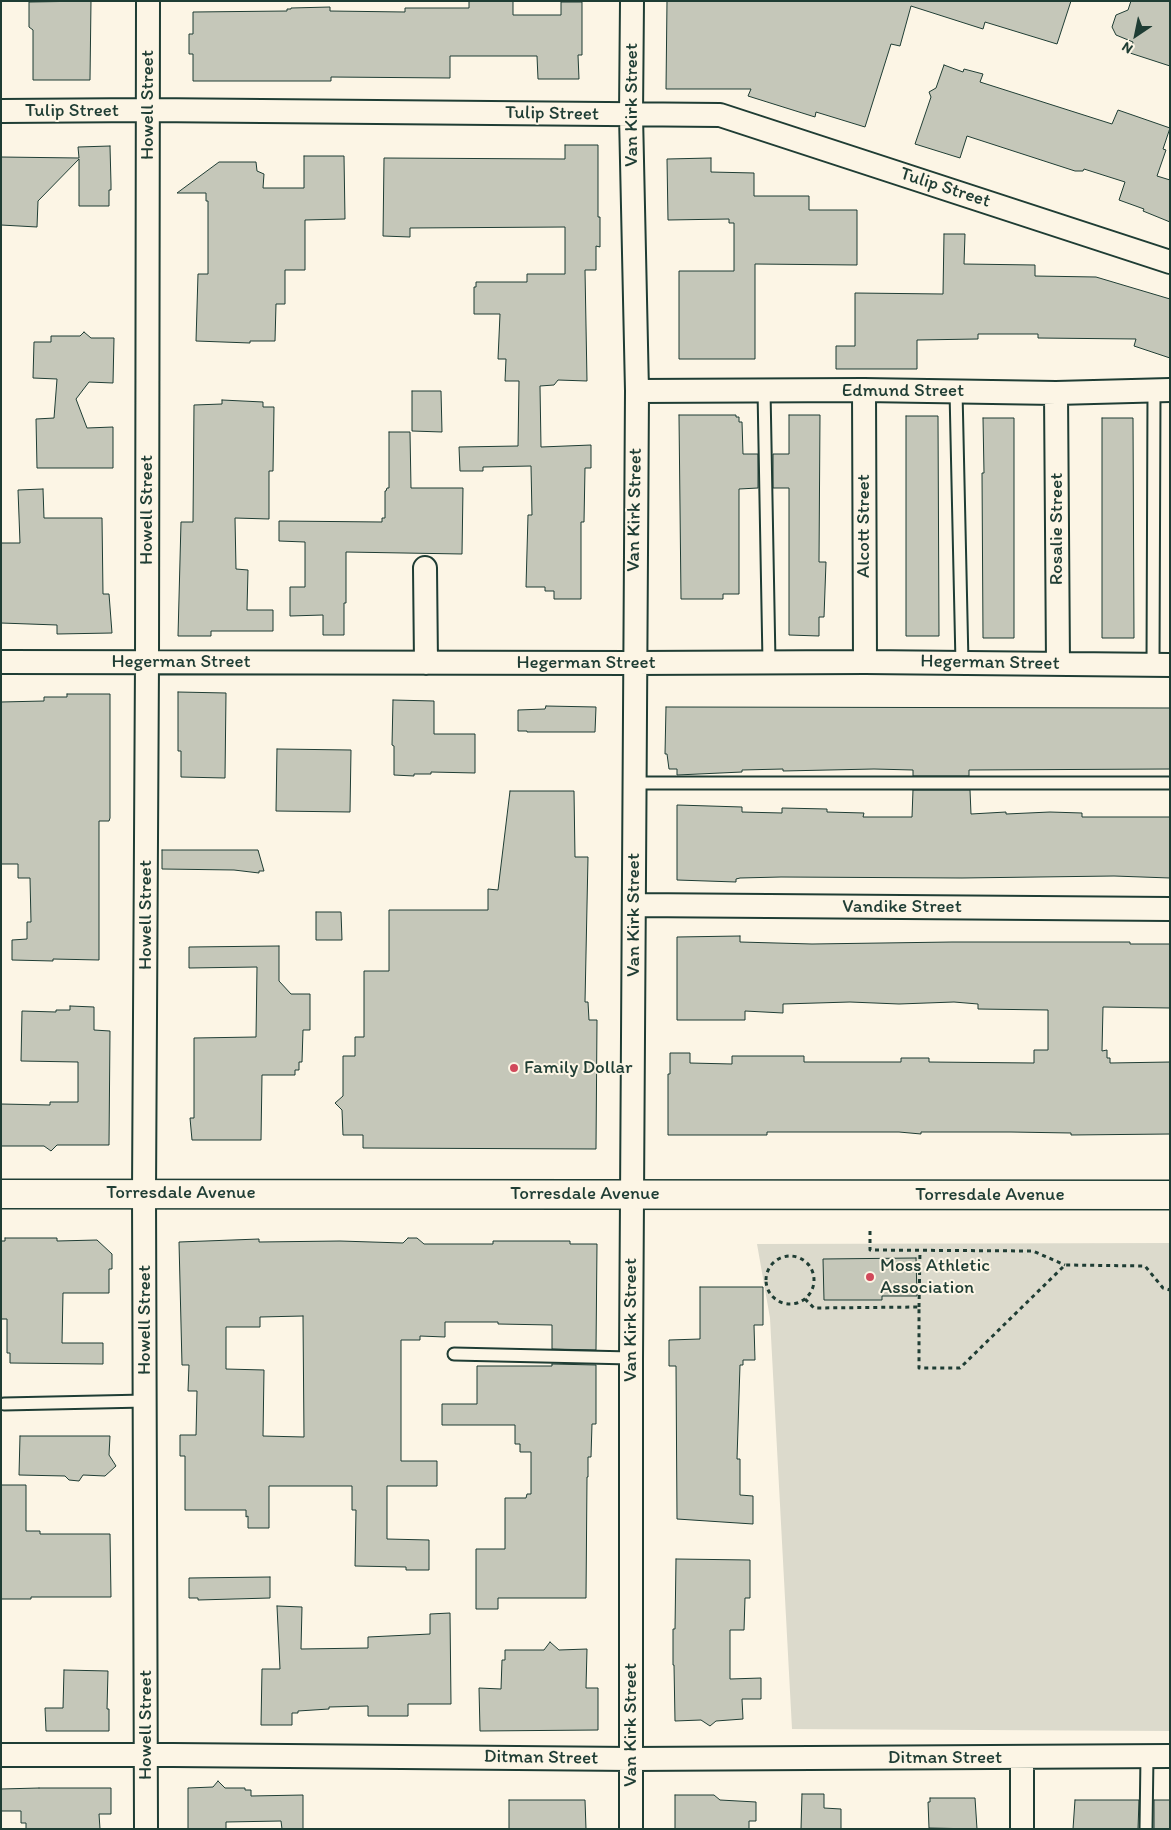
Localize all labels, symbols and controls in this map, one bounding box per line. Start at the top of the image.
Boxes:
north arrow [1111,10,1161,60]
text: N [1119,38,1136,58]
street label: Van Kirk Street [621,43,643,167]
street label: Howell Street [137,50,159,160]
street label: Tulip Street [25,100,119,122]
street label: Tulip Street [505,102,599,126]
street label: Tulip Street [897,163,993,213]
street label: Edmund Street [842,380,964,402]
street label: Van Kirk Street [623,448,647,572]
street label: Howell Street [136,455,158,565]
street label: Rosalie Street [1046,473,1068,585]
street label: Alcott Street [853,474,875,578]
street label: Hegerman Street [920,650,1060,676]
street label: Hegerman Street [111,651,251,673]
street label: Hegerman Street [516,652,656,674]
street label: Van Kirk Street [623,853,645,977]
street label: Howell Street [135,860,157,970]
street label: Vandike Street [842,896,962,918]
place label: Family Dollar [524,1057,632,1079]
marker: Family Dollar [508,1062,520,1074]
street label: Torresdale Avenue [106,1182,256,1204]
street label: Torresdale Avenue [510,1183,660,1205]
street label: Torresdale Avenue [915,1184,1065,1206]
place label: Moss Athletic Association [880,1255,990,1299]
street label: Van Kirk Street [620,1258,642,1382]
street label: Howell Street [134,1265,156,1375]
marker: Moss Athletic Association [864,1271,876,1283]
street label: Van Kirk Street [620,1663,642,1787]
street label: Howell Street [135,1670,157,1780]
street label: Ditman Street [484,1746,598,1770]
street label: Ditman Street [888,1747,1002,1769]

